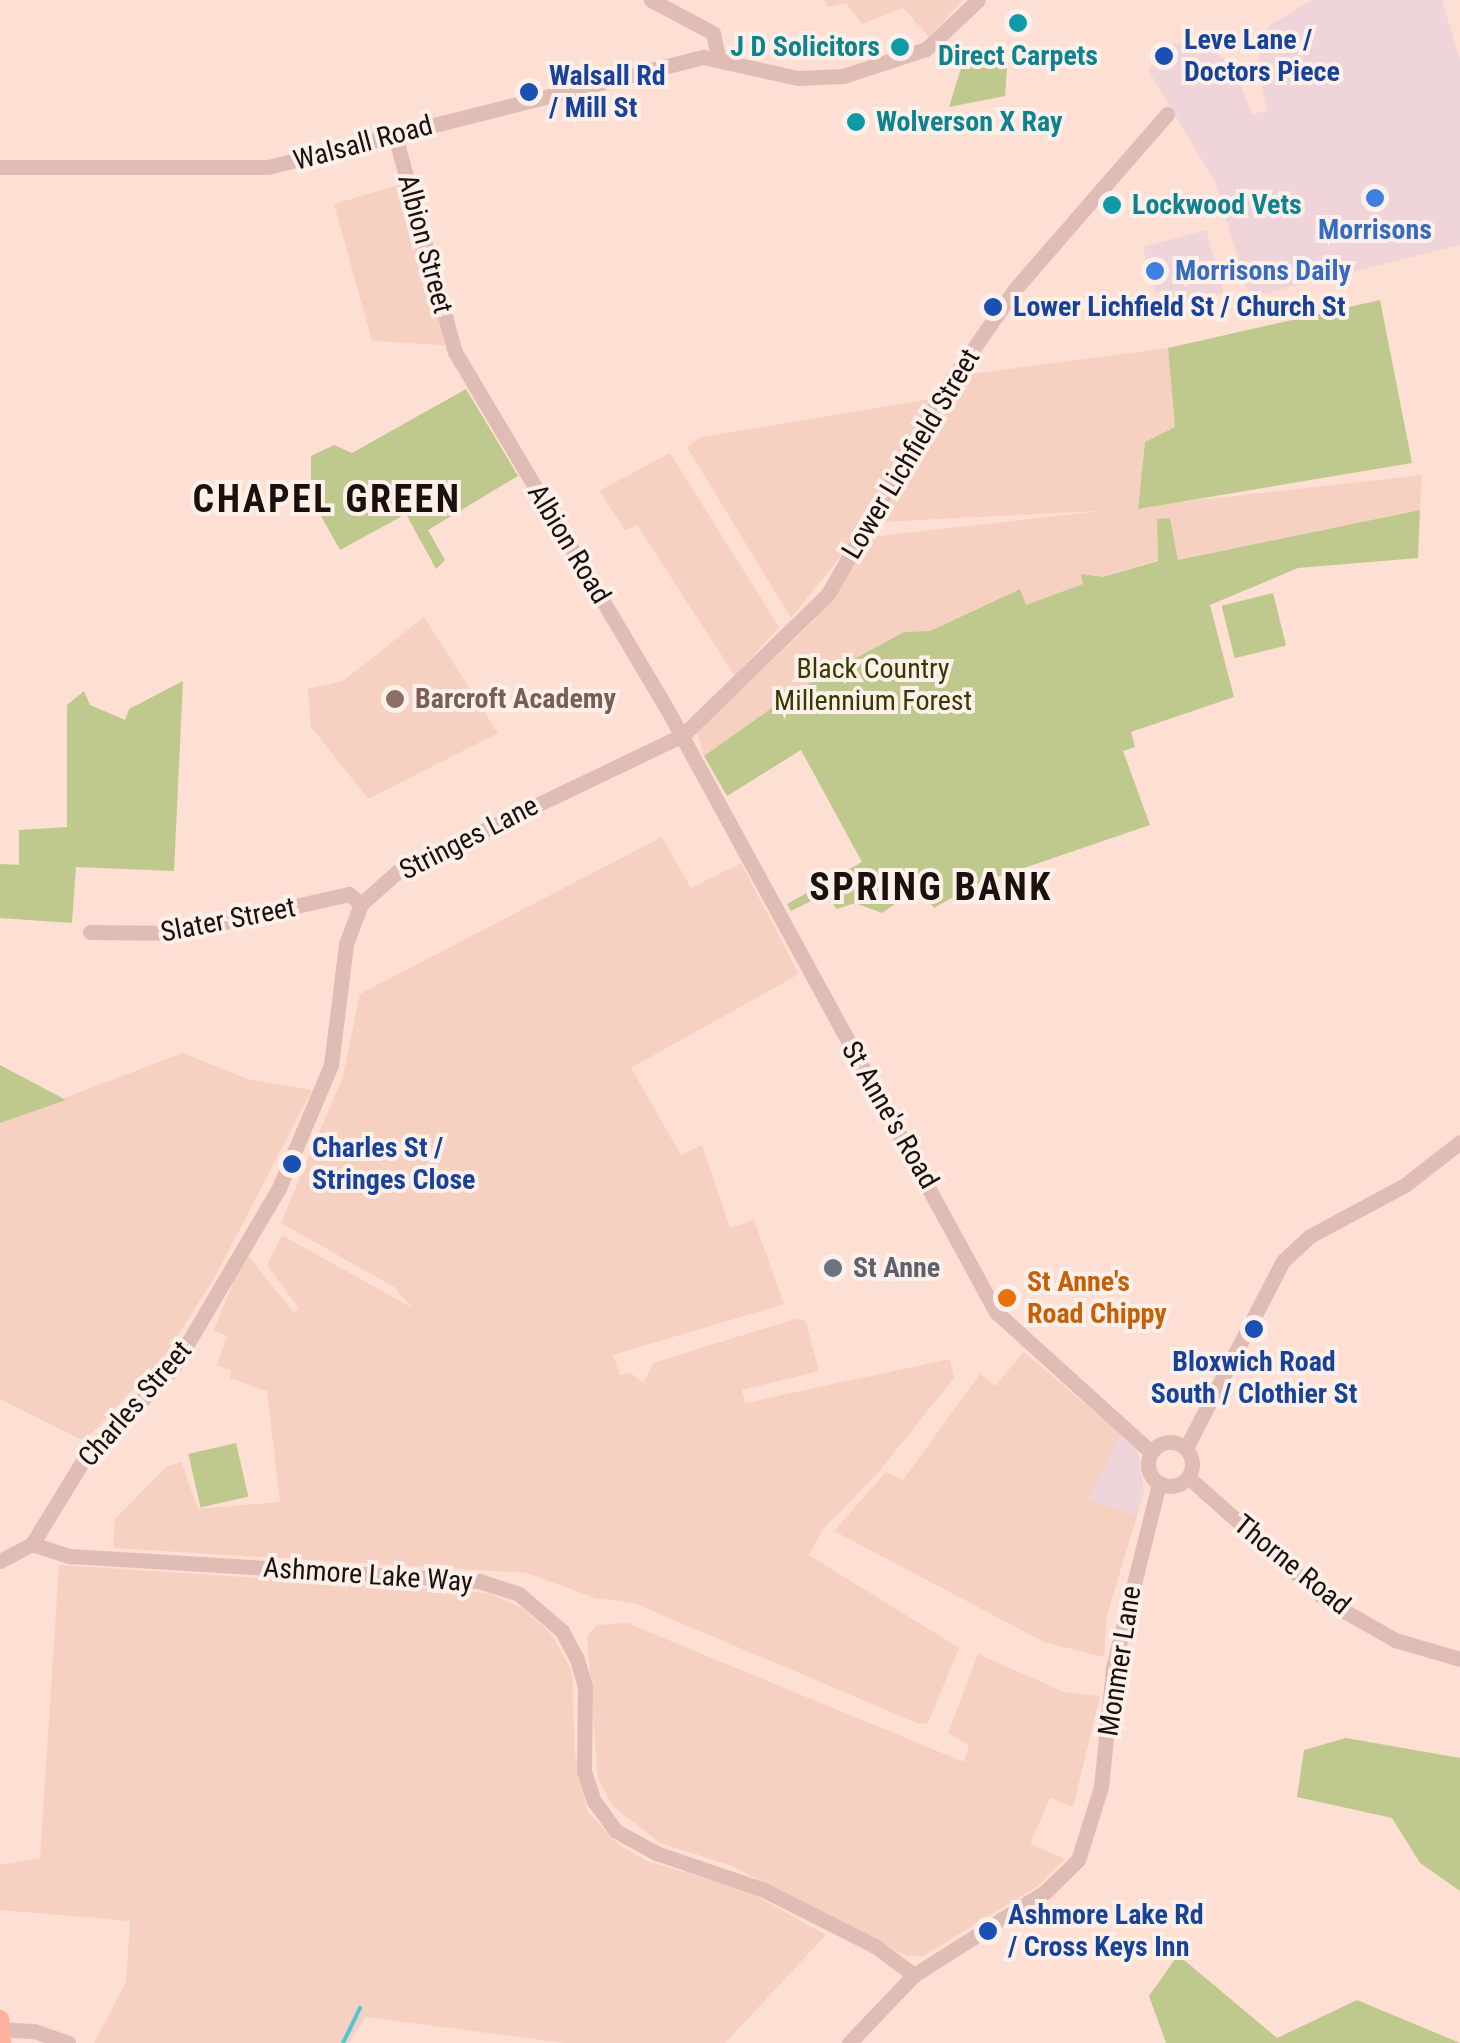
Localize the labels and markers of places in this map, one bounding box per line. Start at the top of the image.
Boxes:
marker: Direct Carpets [1007,12,1029,34]
place label: Leve Lane / Doctors Piece [1184,23,1340,89]
place label: J D Solicitors [730,30,880,64]
marker: J D Solicitors [889,36,911,58]
place label: Direct Carpets [938,39,1098,73]
marker: Leve Lane / Doctors Piece [1153,45,1175,67]
place label: Walsall Rd / Mill St [549,59,666,125]
marker: Walsall Rd / Mill St [518,81,540,103]
place label: Wolverson X Ray [876,105,1063,139]
marker: Wolverson X Ray [845,111,867,133]
marker: Morrisons [1364,187,1386,209]
place label: Lockwood Vets [1132,188,1302,222]
marker: Lockwood Vets [1101,194,1123,216]
place label: Morrisons [1318,213,1432,247]
place label: Morrisons Daily [1175,254,1351,288]
marker: Morrisons Daily [1144,260,1166,282]
place label: Lower Lichfield St / Church St [1013,290,1346,324]
marker: Lower Lichfield St / Church St [982,296,1004,318]
place label: Barcroft Academy [415,682,616,716]
marker: Barcroft Academy [384,688,406,710]
place label: Charles St / Stringes Close [312,1131,476,1197]
marker: Charles St / Stringes Close [281,1153,303,1175]
place label: St Anne [853,1251,940,1285]
marker: St Anne [822,1257,844,1279]
place label: St Anne's Road Chippy [1027,1265,1167,1331]
marker: St Anne's Road Chippy [996,1287,1018,1309]
marker: Bloxwich Road South / Clothier St [1243,1318,1265,1340]
place label: Bloxwich Road South / Clothier St [1151,1345,1357,1411]
place label: Ashmore Lake Rd / Cross Keys Inn [1008,1898,1204,1964]
marker: Ashmore Lake Rd / Cross Keys Inn [977,1920,999,1942]

